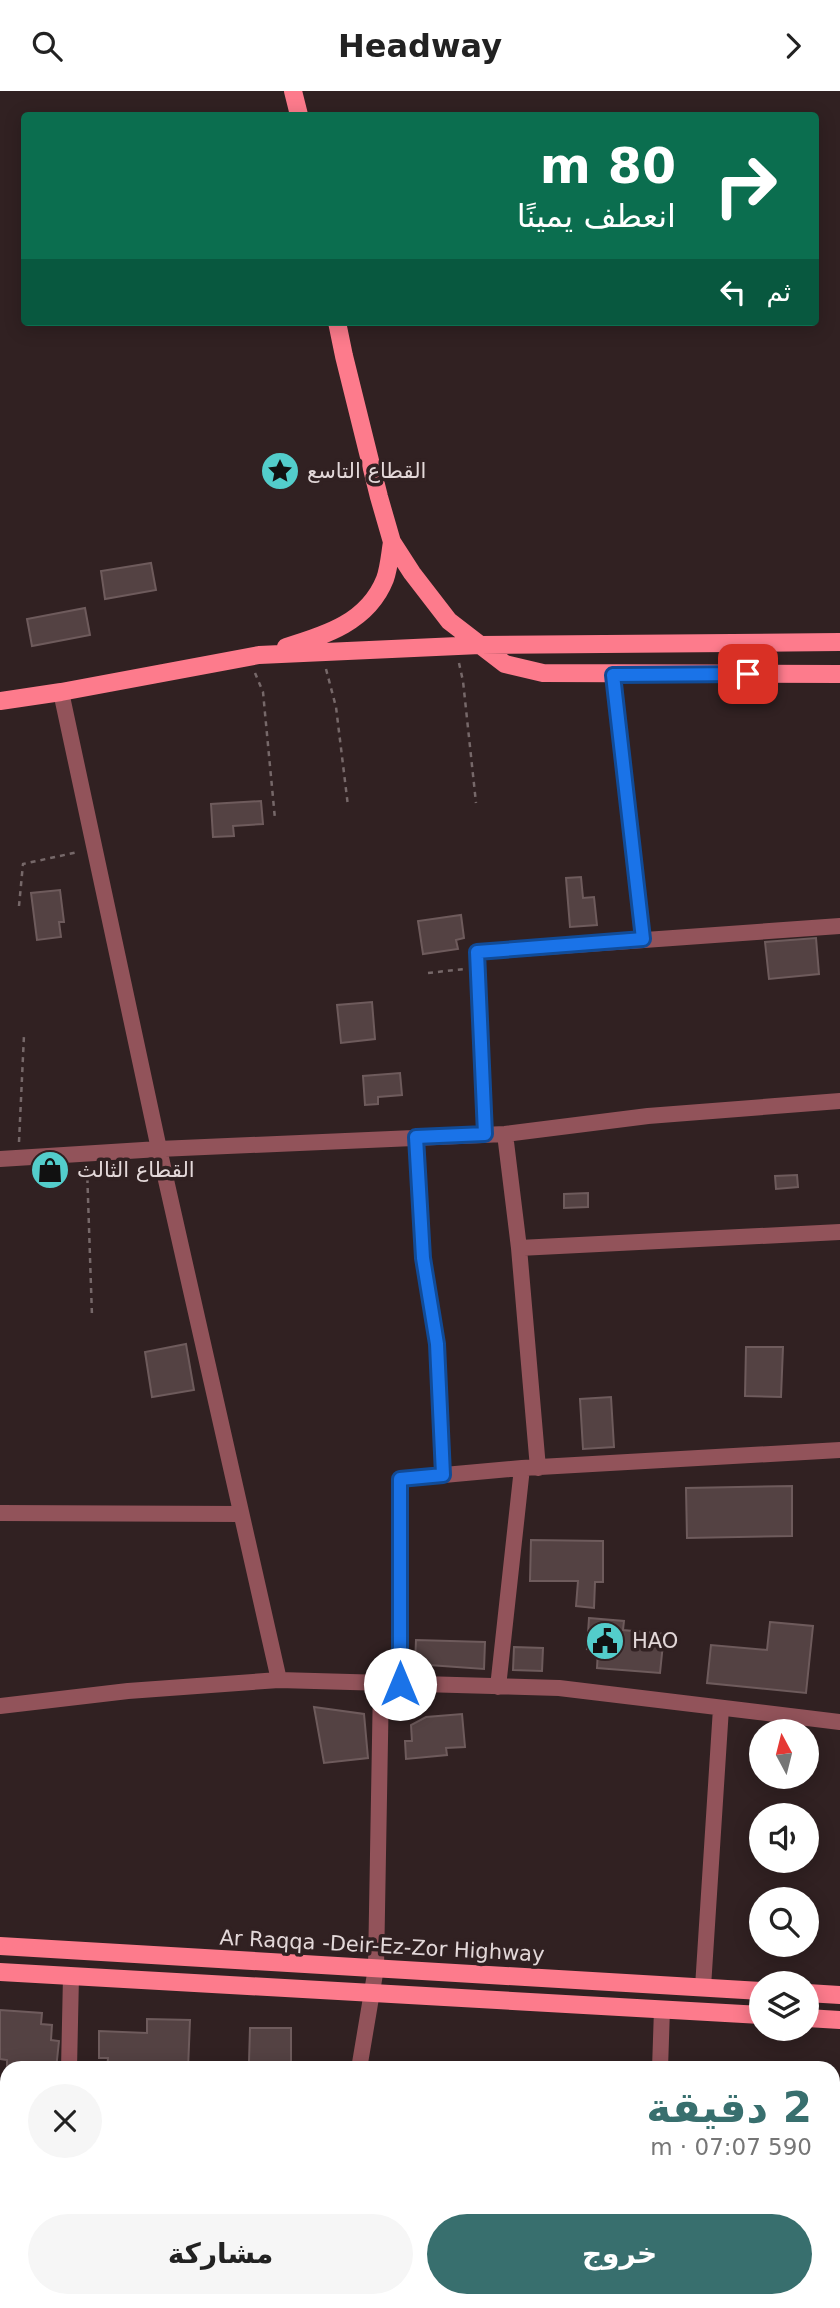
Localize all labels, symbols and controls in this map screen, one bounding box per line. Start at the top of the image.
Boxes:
icon: search [28,27,66,65]
text: Headway [338,27,502,65]
icon: forward [774,27,812,65]
text: 80 m [540,138,676,195]
icon: right [700,140,791,231]
text: انعطف يمينًا [517,197,676,235]
icon: left [714,273,752,311]
text: ثم [766,277,791,307]
place icon: القطاع التاسع [259,450,301,492]
place label: القطاع التاسع [307,459,426,483]
pin [718,644,778,704]
icon: arrive [729,655,767,693]
shop icon: القطاع الثالث [29,1149,71,1191]
place label: القطاع الثالث [77,1158,195,1182]
public building icon: HAO [584,1620,626,1662]
place label: HAO [632,1629,678,1653]
position arrow [363,1647,437,1721]
north arrow [749,1719,819,1789]
map controls [749,1719,819,2041]
button: sound [749,1803,819,1873]
button: search [749,1887,819,1957]
street label: Ar Raqqa -Deir-Ez-Zor Highway [219,1926,545,1966]
button: layers [749,1971,819,2041]
text: 2 دقيقة [646,2083,812,2132]
button: close [28,2084,102,2158]
text: 590 m · 07:07 [650,2134,812,2160]
button: مشاركة [28,2214,413,2294]
button: خروج [427,2214,812,2294]

